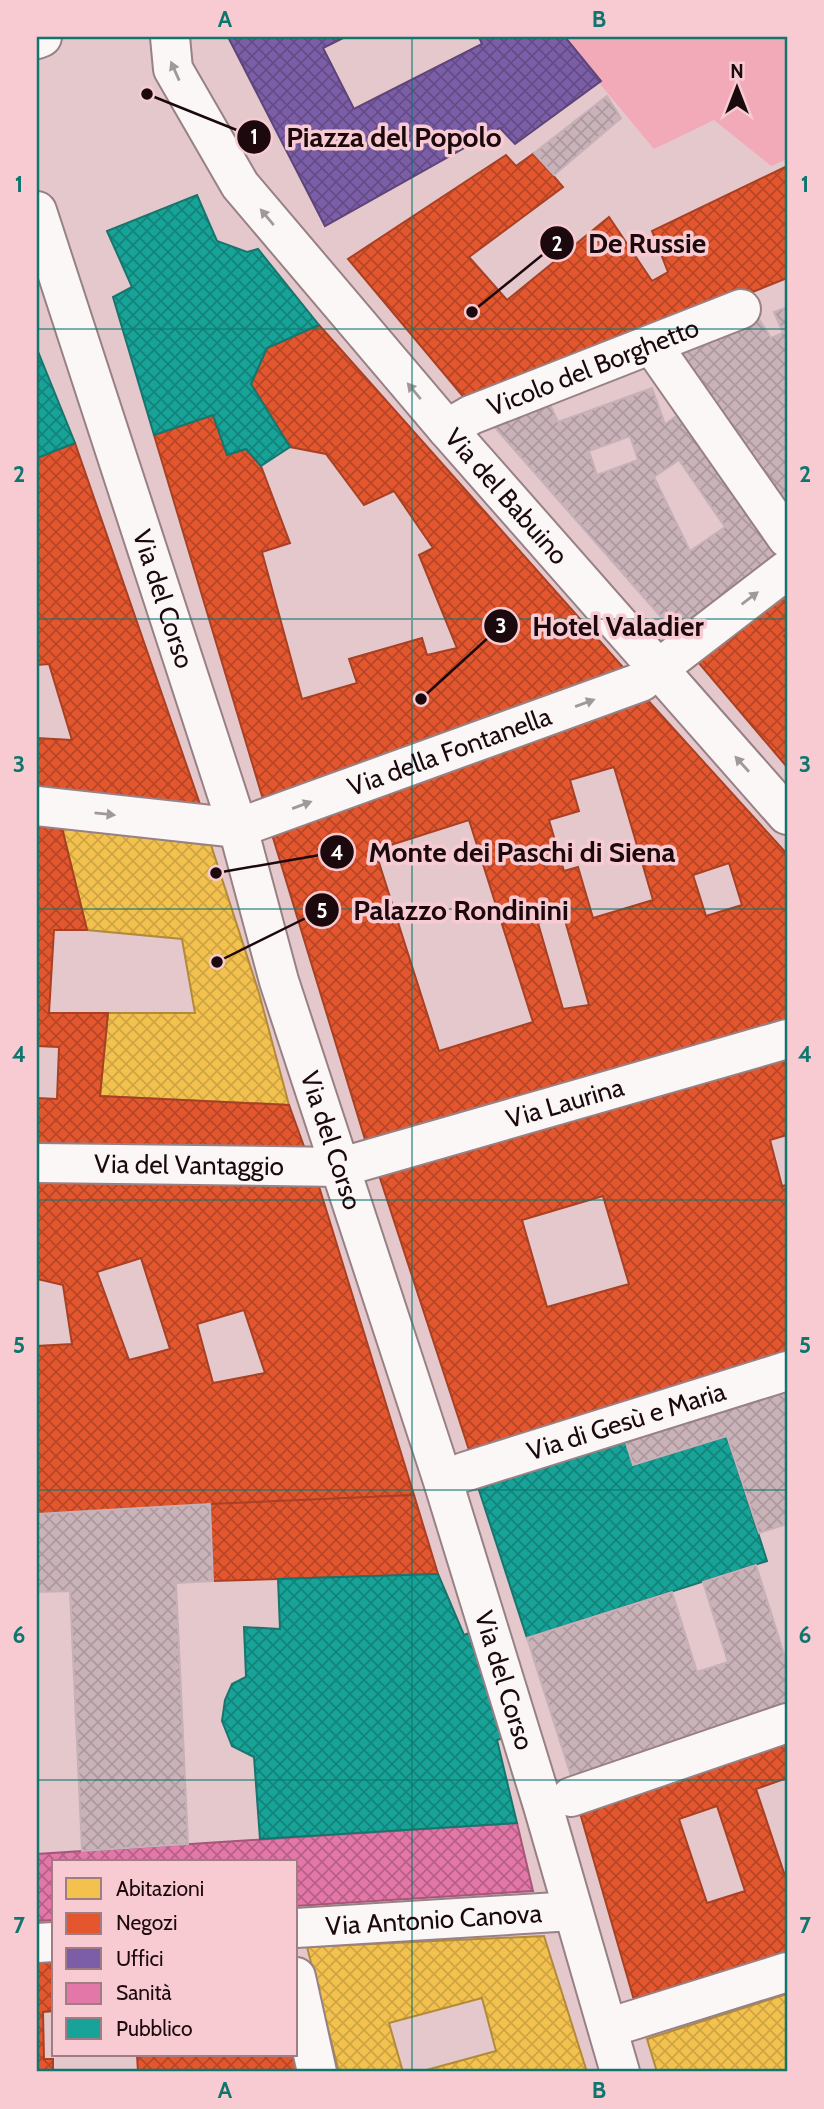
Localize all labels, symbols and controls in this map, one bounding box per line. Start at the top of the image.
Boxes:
text: A [218,5,233,33]
text: B [592,5,606,33]
north arrow [702,52,772,122]
text: N [730,60,744,83]
one-way arrow [169,61,181,81]
callout: Piazza del Popolo [237,112,515,161]
text: Piazza del Popolo [286,120,502,154]
text: 1 [250,124,258,149]
text: 1 [15,170,23,198]
text: 1 [801,170,809,198]
one-way arrow [260,208,275,226]
callout: De Russie [539,219,720,268]
text: De Russie [588,226,706,260]
text: 2 [551,231,563,256]
street label: Vicolo del Borghetto [483,311,703,423]
one-way arrow [407,382,422,399]
street label: Via del Babuino [438,422,575,571]
text: 2 [13,460,25,488]
text: 2 [799,460,811,488]
street label: Via del Corso [126,526,201,672]
one-way arrow [741,592,759,606]
callout: Hotel Valadier [483,601,718,650]
text: Hotel Valadier [532,609,704,643]
text: 3 [495,613,507,638]
one-way arrow [575,697,596,708]
street label: Via della Fontanella [343,700,556,803]
text: 3 [13,750,25,778]
text: 3 [799,750,811,778]
one-way arrow [734,755,750,773]
one-way arrow [292,799,313,810]
one-way arrow [94,808,116,819]
callout: Monte dei Paschi di Siena [320,828,690,877]
text: Monte dei Paschi di Siena [369,835,676,869]
text: 4 [330,840,344,865]
callout: Palazzo Rondinini [304,886,583,935]
text: Palazzo Rondinini [353,893,569,927]
text: 5 [316,898,328,923]
text: 4 [12,1040,26,1068]
text: 4 [798,1040,812,1068]
street label: Via del Corso [294,1067,369,1214]
street label: Via Laurina [502,1071,628,1135]
street label: Via del Vantaggio [94,1148,284,1182]
text: 5 [13,1331,25,1359]
text: 5 [799,1331,811,1359]
street label: Via di Gesù e Maria [523,1375,730,1467]
street label: Via del Corso [468,1607,541,1754]
text: 6 [13,1621,25,1649]
text: 6 [799,1621,811,1649]
legend [52,1860,298,2056]
text: Abitazioni [116,1876,204,1901]
street label: Via Antonio Canova [325,1897,543,1942]
text: Negozi [116,1910,177,1935]
text: 7 [13,1911,25,1939]
text: 7 [799,1911,811,1939]
text: Uffici [116,1946,163,1971]
text: Sanità [116,1980,172,2005]
text: Pubblico [116,2016,193,2041]
text: A [218,2076,233,2104]
text: B [592,2076,606,2104]

